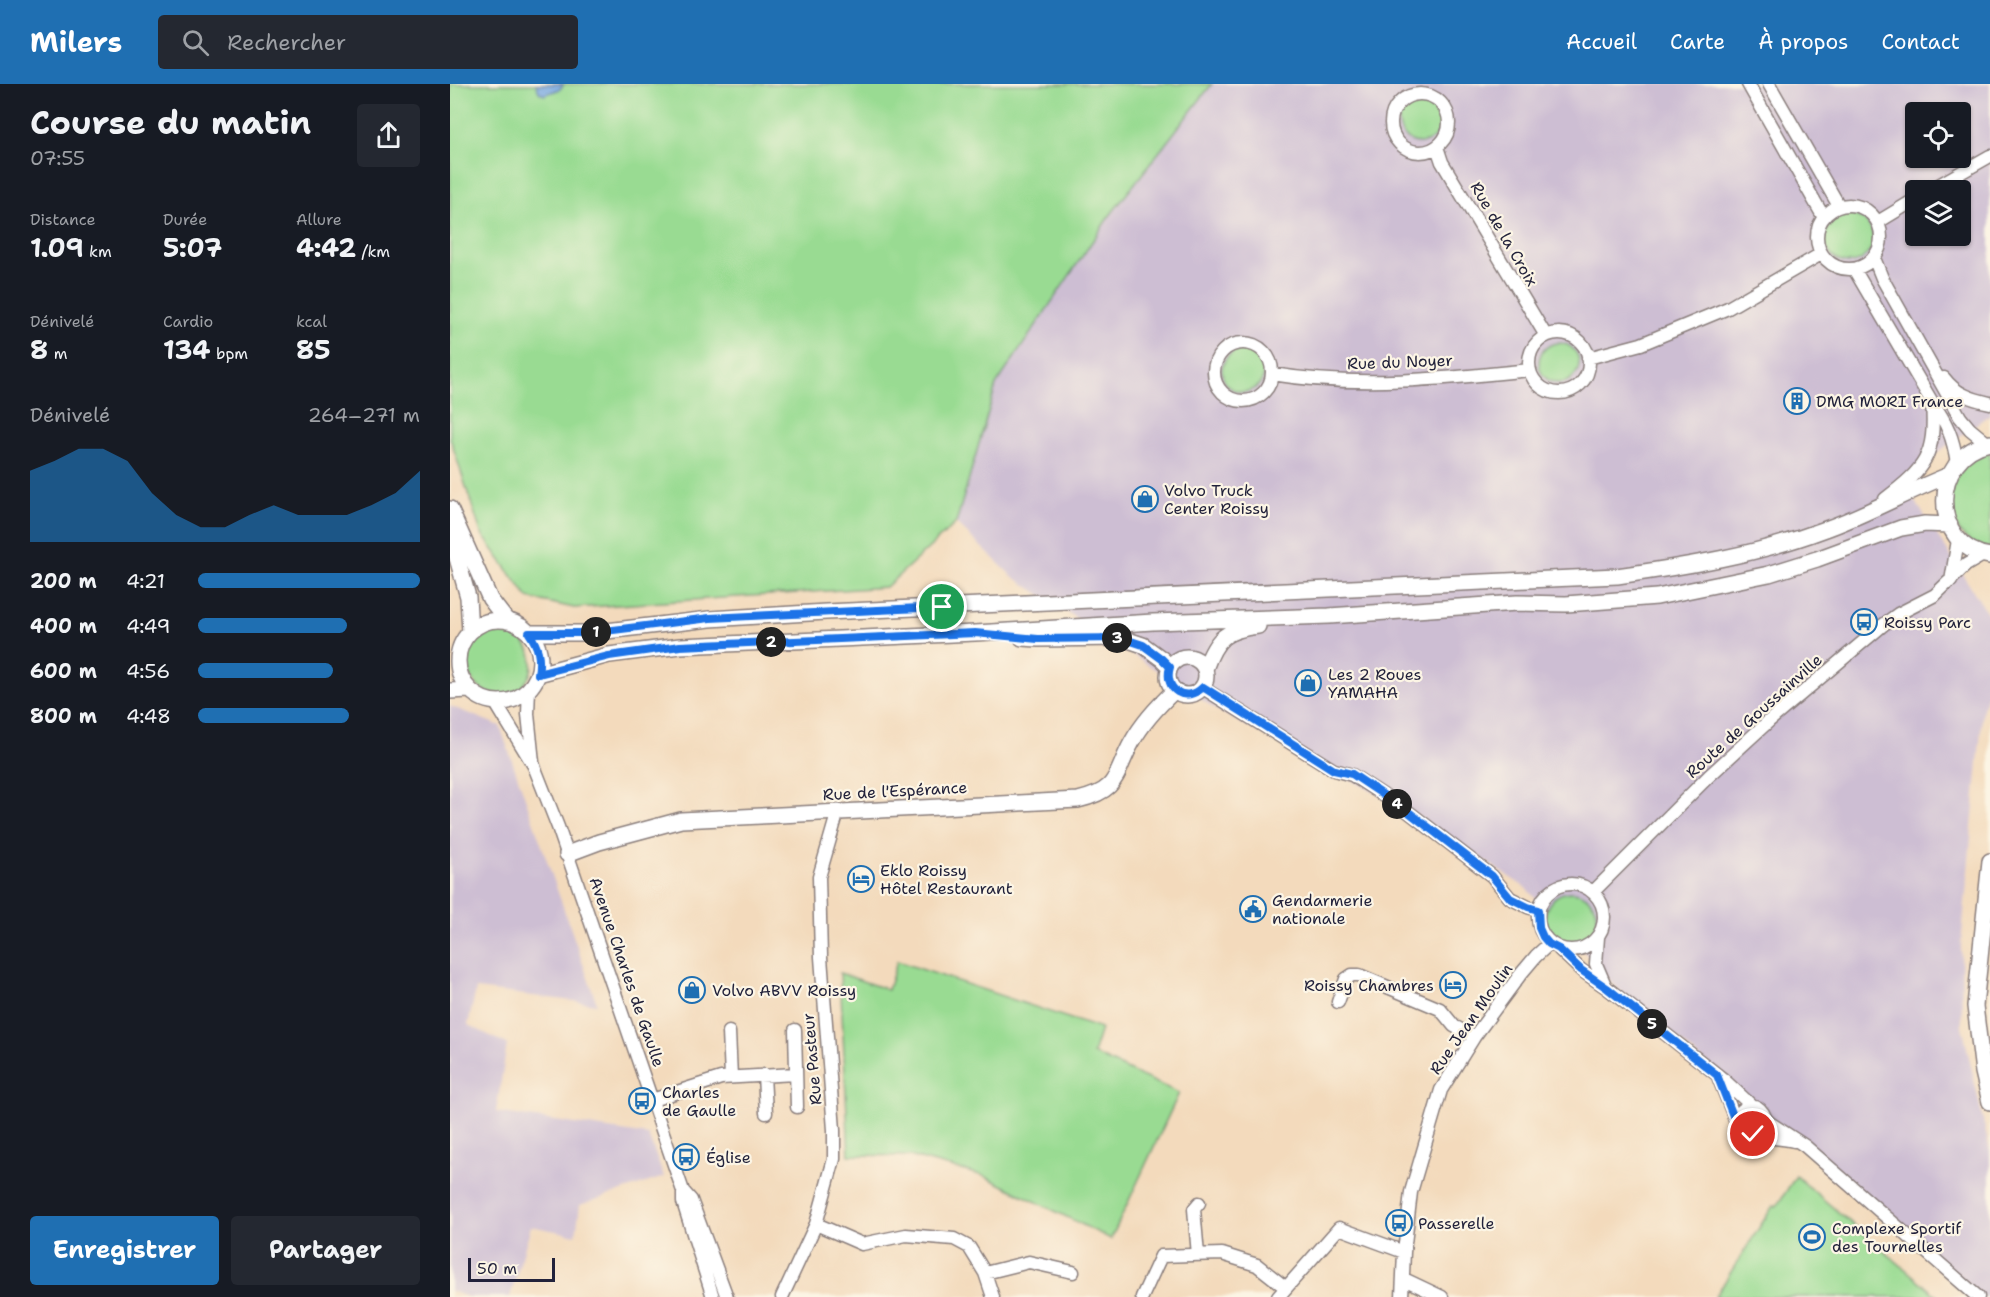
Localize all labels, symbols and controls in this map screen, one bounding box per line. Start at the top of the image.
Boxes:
search box [158,15,578,69]
text: Milers [30,23,122,61]
icon: search [179,26,212,59]
text: Rechercher [227,28,346,57]
text: Accueil [1566,28,1637,56]
text: Carte [1670,28,1725,56]
text: À propos [1758,28,1848,56]
text: Contact [1881,28,1960,56]
text: Course du matin [30,100,311,145]
map controls [1905,102,1971,246]
button: locate [1905,102,1971,168]
button: share [357,104,420,167]
text: 07:55 [30,145,85,171]
street label: Rue de la Croix [1466,178,1542,290]
button: layers [1905,180,1971,246]
text: Distance [30,209,96,230]
text: Durée [163,209,207,230]
text: Allure [296,209,342,230]
text: 1.09 [30,230,84,265]
text: 5:07 [163,230,222,265]
text: 4:42 [296,230,356,265]
text: km [84,241,112,262]
text: /km [356,241,390,262]
text: Dénivelé [30,311,94,332]
text: Cardio [163,311,213,332]
text: kcal [296,311,327,332]
text: 8 [30,332,48,367]
text: 134 [163,332,210,367]
text: 85 [296,332,330,367]
text: m [48,343,67,364]
text: bpm [210,343,248,364]
street label: Rue du Noyer [1347,350,1453,374]
building icon: DMG MORI France [1782,386,1812,416]
place label: DMG MORI France [1816,391,1963,412]
text: Dénivelé [30,402,110,428]
text: 264–271 m [308,402,420,428]
place label: Volvo Truck Center Roissy [1164,480,1269,519]
shop icon: Volvo Truck Center Roissy [1130,484,1160,514]
text: 200 m [30,568,97,594]
text: 4:21 [126,568,165,594]
pin [916,581,967,632]
icon: arrive [925,590,958,623]
bus stop icon: Roissy Parc [1849,607,1879,637]
place label: Roissy Parc [1884,612,1971,633]
text: 400 m [30,613,97,639]
text: 4:49 [126,613,171,639]
pin: 1 [581,617,611,647]
text: 1 [592,621,600,642]
pin: 3 [1102,623,1132,653]
pin: 2 [756,627,786,657]
text: 3 [1111,627,1123,648]
text: 2 [765,631,777,652]
street label: Route de Goussainville [1681,649,1827,783]
text: 600 m [30,658,97,684]
text: 4:56 [126,658,170,684]
place label: Les 2 Roues YAMAHA [1328,664,1422,703]
shop icon: Les 2 Roues YAMAHA [1293,668,1323,698]
text: 800 m [30,703,97,729]
text: 4:48 [126,703,171,729]
street label: Rue de l'Espérance [822,777,968,805]
pin: 4 [1382,789,1412,819]
text: 4 [1391,793,1403,814]
place label: Eklo Roissy Hôtel Restaurant [880,860,1013,899]
hotel icon: Eklo Roissy Hôtel Restaurant [846,864,876,894]
street label: Avenue Charles de Gaulle [585,874,669,1070]
place label: Gendarmerie nationale [1272,890,1372,929]
public building icon: Gendarmerie nationale [1238,894,1268,924]
street label: Rue Jean Moulin [1425,959,1517,1079]
hotel icon: Roissy Chambres [1438,970,1468,1000]
shop icon: Volvo ABVV Roissy [677,975,707,1005]
place label: Roissy Chambres [1304,975,1434,996]
place label: Volvo ABVV Roissy [712,980,856,1001]
pin: 5 [1637,1009,1667,1039]
street label: Rue Pasteur [798,1012,826,1106]
text: 5 [1647,1013,1657,1034]
place label: Charles de Gaulle [662,1082,736,1121]
bus stop icon: Charles de Gaulle [627,1086,657,1116]
pin [1727,1108,1778,1159]
icon: check [1736,1117,1769,1150]
bus stop icon: Église [671,1142,701,1172]
place label: Église [706,1147,751,1168]
bus stop icon: Passerelle [1384,1208,1414,1238]
place label: Passerelle [1418,1213,1495,1234]
button: Enregistrer [30,1216,219,1285]
button: Partager [231,1216,420,1285]
place label: Complexe Sportif des Tournelles [1832,1218,1962,1257]
sports icon: Complexe Sportif des Tournelles [1797,1222,1827,1252]
scale bar [468,1255,555,1282]
text: 50 m [477,1258,517,1279]

